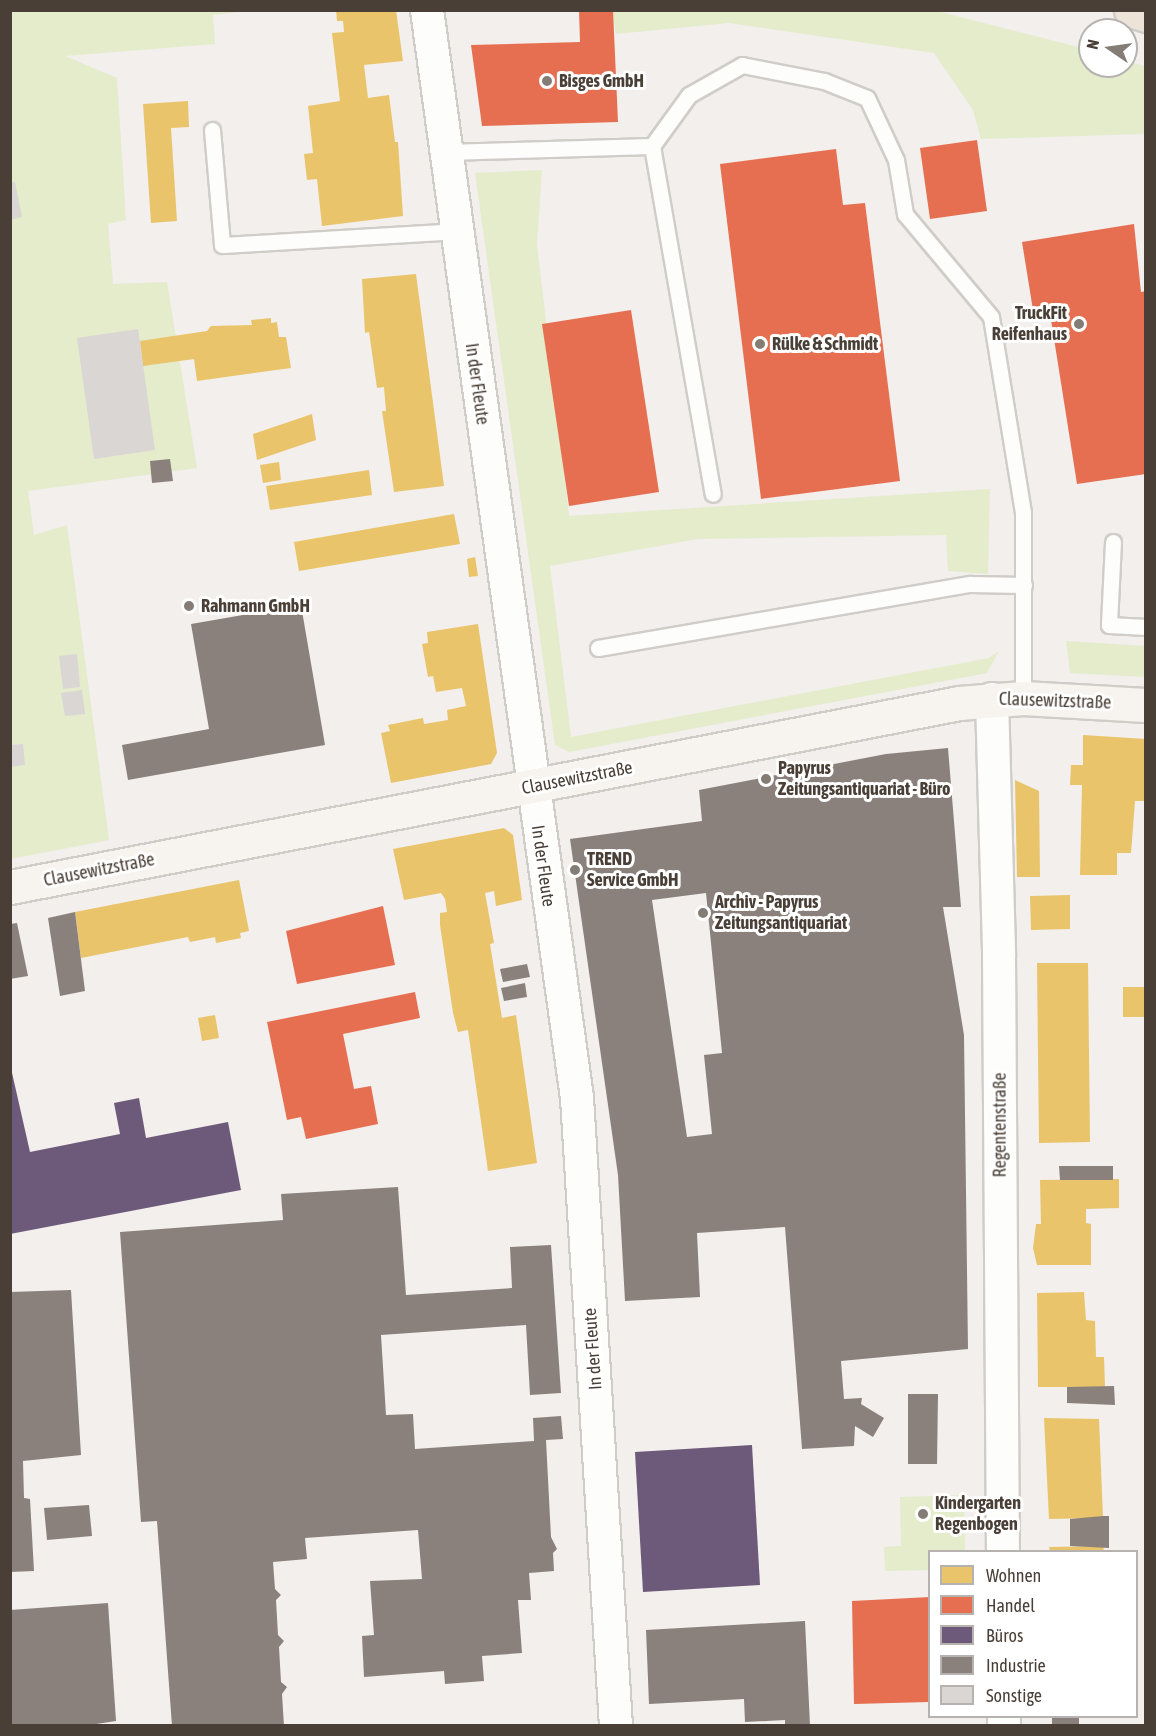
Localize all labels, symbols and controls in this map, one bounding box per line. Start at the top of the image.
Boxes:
north arrow [1078,18,1138,78]
text: N [1083,38,1102,51]
place label: Bisges GmbH [559,70,644,92]
marker: Bisges GmbH [540,74,554,88]
place label: TruckFit Reifenhaus [992,303,1067,346]
marker: TruckFit Reifenhaus [1072,317,1086,331]
place label: Rülke & Schmidt [772,333,878,355]
marker: Rülke & Schmidt [753,337,767,351]
street label: In der Fleute [461,342,493,426]
place label: Rahmann GmbH [201,595,310,617]
marker: Rahmann GmbH [182,599,196,613]
street label: Clausewitzstraße [998,688,1112,714]
street label: Clausewitzstraße [520,757,634,799]
place label: Papyrus Zeitungsantiquariat - Büro [778,758,951,800]
marker: Papyrus Zeitungsantiquariat - Büro [759,772,773,786]
street label: In der Fleute [527,824,559,908]
street label: Clausewitzstraße [42,849,156,891]
place label: TREND Service GmbH [587,849,678,892]
marker: TREND Service GmbH [568,863,582,877]
place label: Archiv - Papyrus Zeitungsantiquariat [715,892,847,934]
marker: Archiv - Papyrus Zeitungsantiquariat [696,906,710,920]
street label: Regentenstraße [989,1073,1011,1177]
street label: In der Fleute [579,1307,607,1391]
place label: Kindergarten Regenbogen [935,1493,1021,1536]
marker: Kindergarten Regenbogen [916,1507,930,1521]
legend [928,1550,1138,1718]
text: Wohnen [986,1565,1041,1586]
text: Handel [986,1595,1035,1616]
text: Büros [986,1625,1023,1646]
text: Industrie [986,1655,1046,1676]
text: Sonstige [986,1685,1042,1706]

